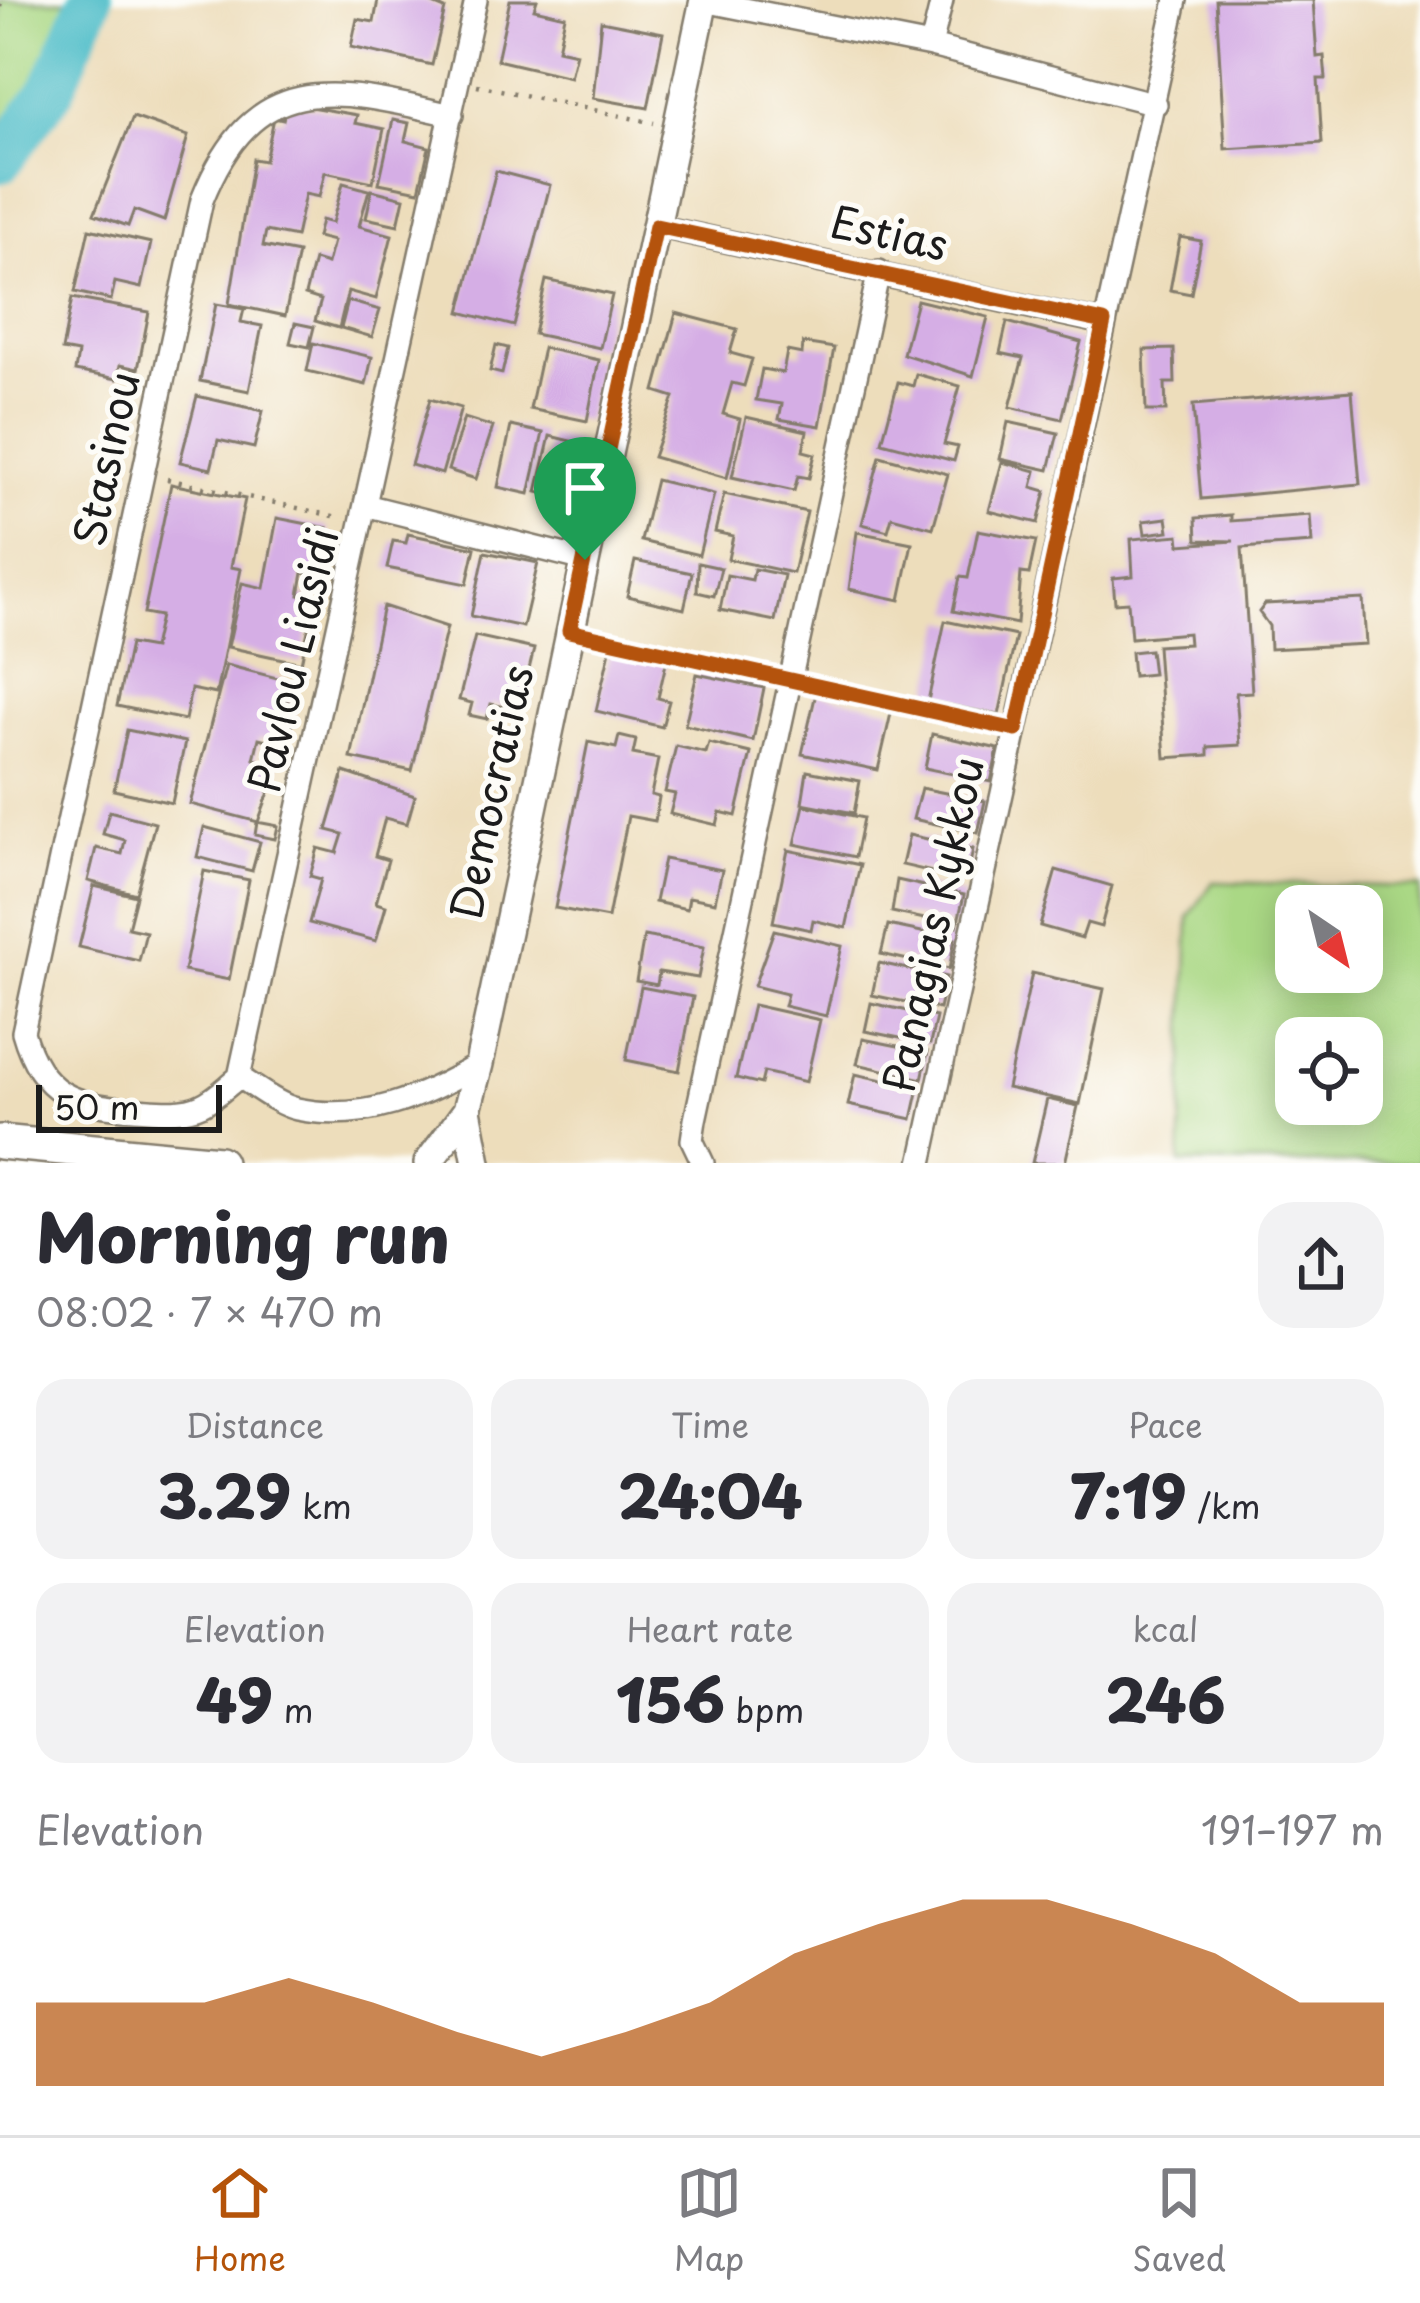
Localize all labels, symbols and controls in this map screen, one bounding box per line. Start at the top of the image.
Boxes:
street label: Estias [825,188,954,275]
street label: Stasinou [55,366,154,551]
pin [534,437,636,560]
icon: arrive [552,455,618,521]
street label: Pavlou Liasidi [231,521,353,798]
street label: Democratias [432,659,547,926]
street label: Panagias Kykkou [865,751,998,1098]
north arrow [1275,885,1383,993]
map controls [1275,885,1383,1125]
button: locate [1275,1017,1383,1125]
scale bar [36,1079,222,1132]
text: 50 m [54,1081,140,1131]
text: Morning run [36,1186,450,1285]
button: share [1258,1202,1384,1328]
text: 08:02 · 7 × 470 m [36,1281,383,1340]
text: Distance [185,1399,324,1449]
text: Time [671,1399,749,1449]
text: Pace [1128,1399,1203,1449]
text: 3.29 [158,1449,291,1539]
text: 24:04 [618,1449,802,1539]
text: 7:19 [1070,1449,1187,1539]
text: km [291,1480,352,1530]
text: /km [1187,1480,1261,1530]
text: Elevation [183,1603,326,1653]
text: Heart rate [627,1603,793,1653]
text: kcal [1132,1603,1198,1653]
text: 49 [196,1653,273,1743]
text: 156 [616,1653,725,1743]
text: 246 [1105,1653,1225,1743]
text: m [273,1684,314,1734]
text: bpm [725,1684,804,1734]
text: Elevation [36,1799,204,1858]
text: 191–197 m [1201,1799,1384,1858]
tab: Home [194,2160,286,2282]
tab: Map [674,2160,744,2282]
tab: Saved [1132,2160,1226,2282]

